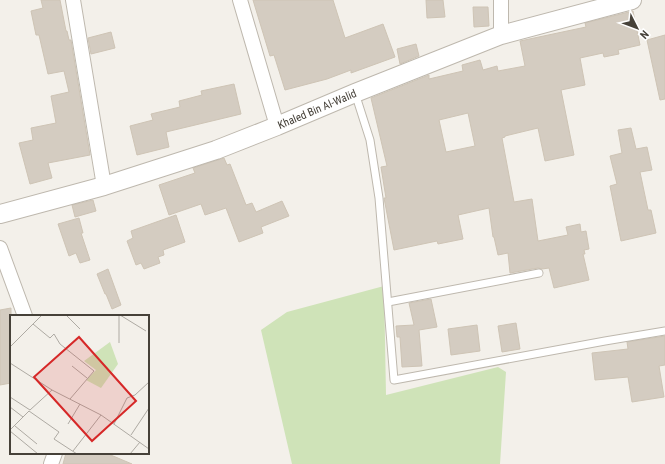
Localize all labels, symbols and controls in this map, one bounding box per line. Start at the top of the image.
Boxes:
north arrow [617,8,657,48]
text: N [637,27,651,41]
street label: Khaled Bin Al-Walid [276,87,358,132]
inset map [10,315,149,454]

